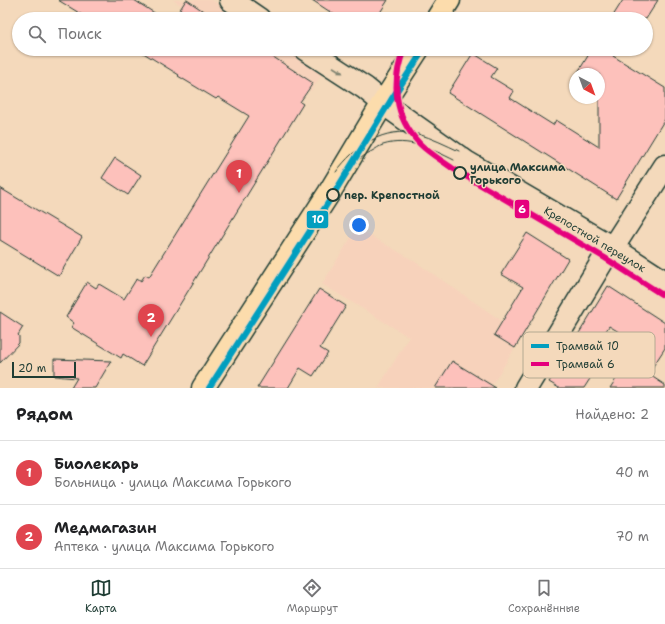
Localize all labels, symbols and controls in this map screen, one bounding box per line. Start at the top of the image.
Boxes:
search box [12,12,653,56]
icon: search [26,23,48,45]
text: Поиск [58,24,102,44]
one-way arrow [332,67,344,74]
north arrow [569,68,605,104]
pin: 1 [226,160,252,193]
place label: улица Максима Горького [470,160,566,188]
marker: улица Максима Горького [453,166,467,180]
marker: пер. Крепостной [326,188,340,202]
place label: пер. Крепостной [344,188,440,203]
line badge: 6 [514,199,530,219]
text: 6 [518,202,526,217]
street label: Крепостной переулок [541,203,649,276]
line badge: 10 [306,210,329,229]
text: 10 [312,212,324,227]
your location [349,215,369,235]
pin: 2 [138,304,164,337]
legend [523,332,655,378]
text: Трамвай 10 [556,339,619,354]
text: Трамвай 6 [556,357,615,372]
scale bar [12,360,76,379]
text: 20 m [18,361,46,376]
text: Рядом [16,403,73,425]
text: Найдено: 2 [575,406,649,423]
text: Биолекарь [54,454,139,474]
text: 1 [26,464,32,481]
text: 40 m [615,464,649,481]
text: Больница · улица Максима Горького [54,474,292,491]
text: Медмагазин [54,518,157,538]
text: 2 [24,528,34,545]
text: 70 m [615,528,649,545]
text: Аптека · улица Максима Горького [54,538,274,555]
tab: Карта [85,577,117,616]
tab: Маршрут [287,577,338,616]
tab: Сохранённые [508,577,580,616]

